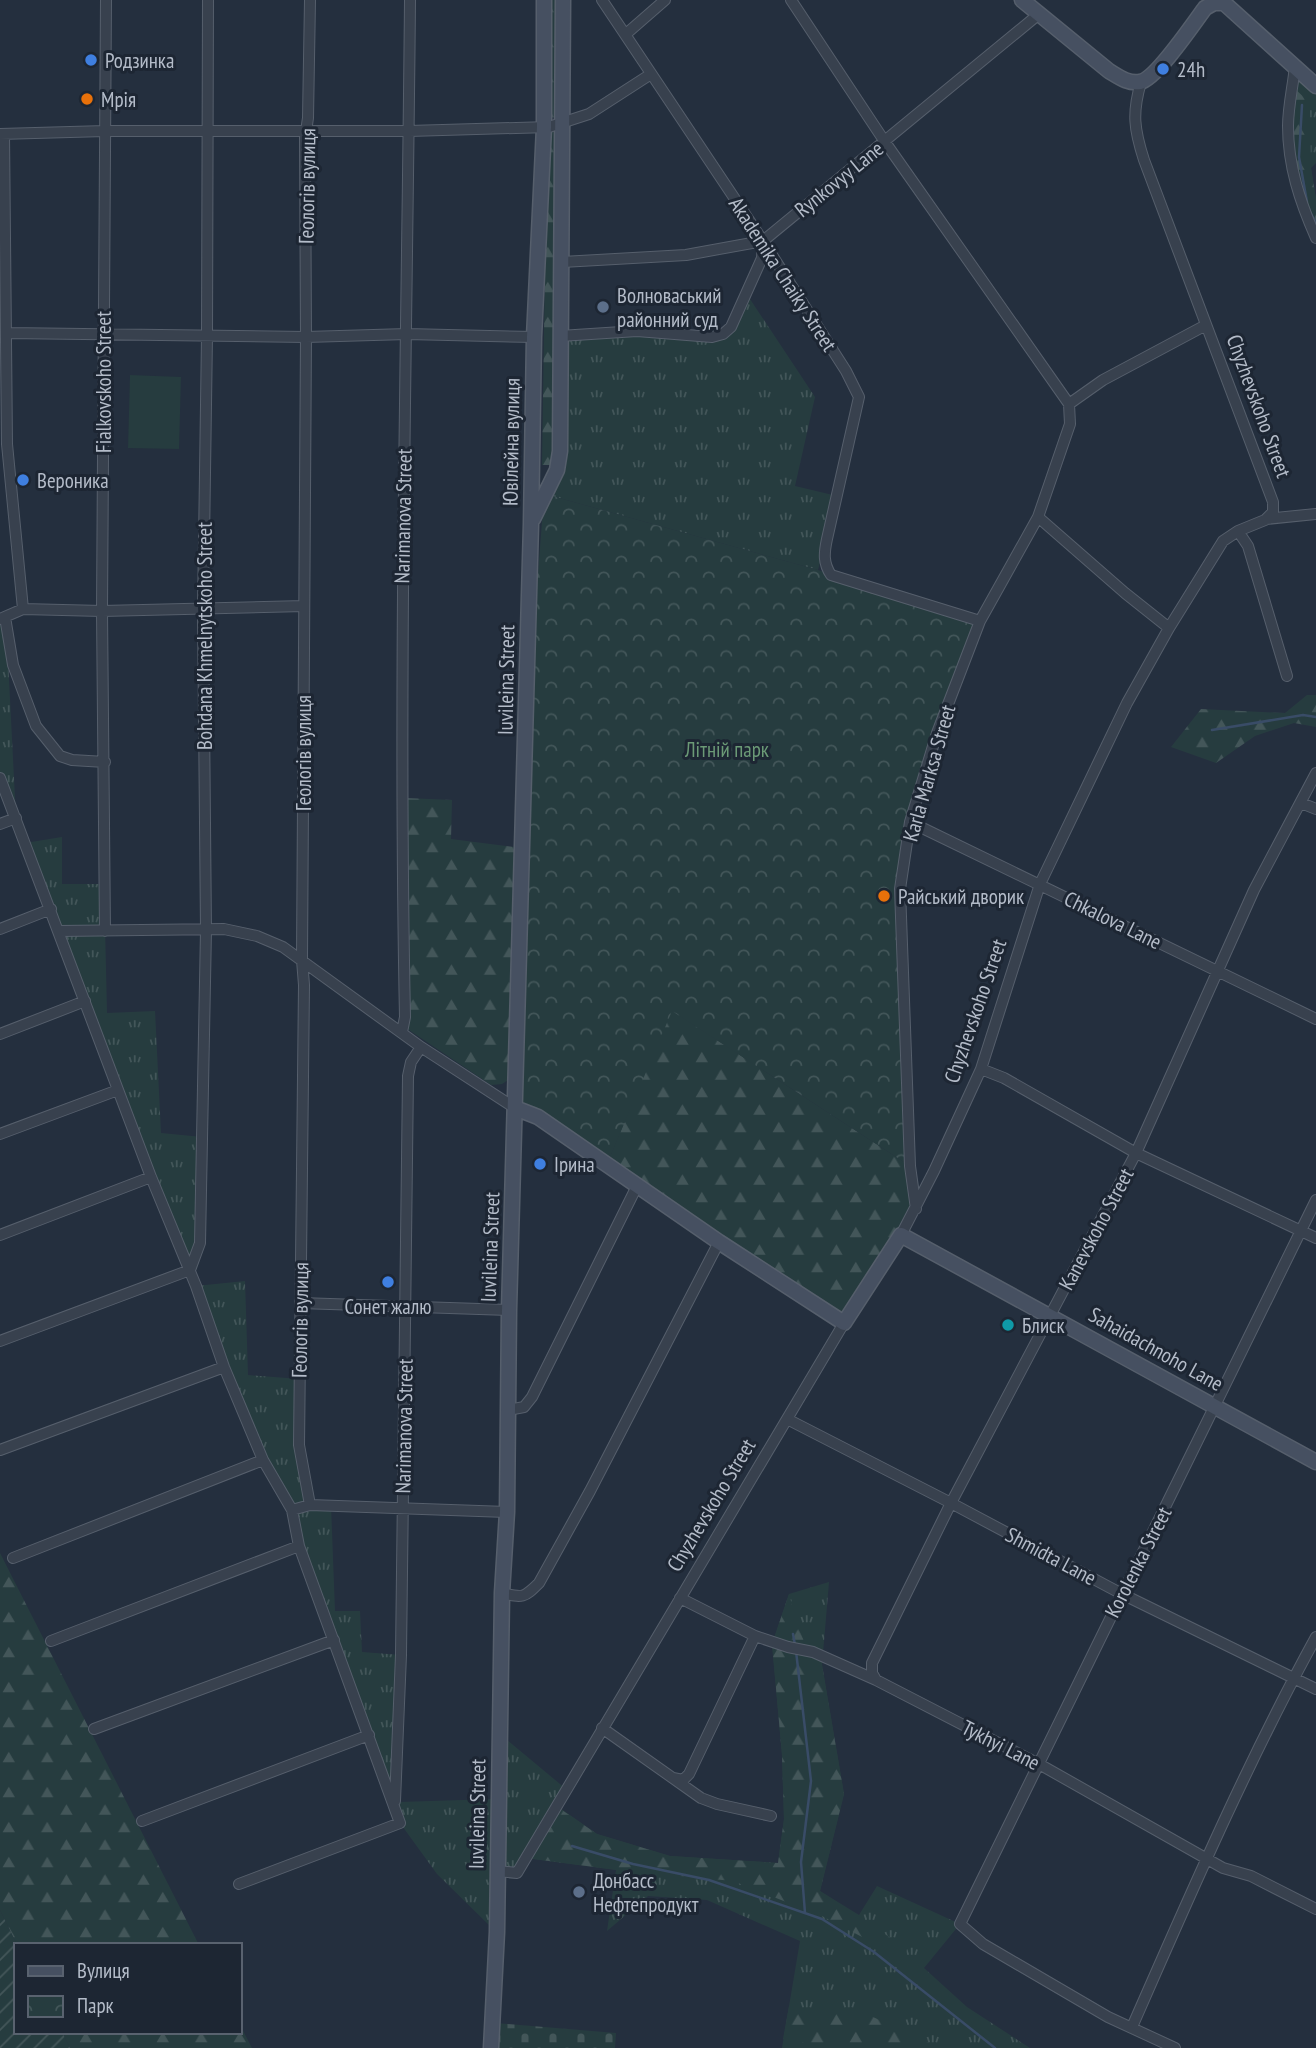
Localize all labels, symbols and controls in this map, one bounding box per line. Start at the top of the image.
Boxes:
place label: Родзинка [105,47,174,74]
marker: Родзинка [83,52,99,68]
place label: 24h [1177,56,1205,83]
marker: 24h [1155,61,1171,77]
place label: Мрія [101,86,136,113]
marker: Мрія [79,91,95,107]
street label: Геологів вулиця [292,128,322,244]
street label: Rynkovyy Lane [789,135,889,223]
street label: Akademika Chaiky Street [723,192,843,356]
place label: Волноваський районний суд [617,282,722,333]
marker: Волноваський районний суд [595,299,611,315]
street label: Fialkovskoho Street [90,311,117,453]
street label: Chyzhevskoho Street [1221,331,1297,481]
street label: Ювілейна вулиця [496,378,526,506]
street label: Narimanova Street [388,448,418,584]
place label: Вероника [37,467,109,494]
marker: Вероника [15,472,31,488]
street label: Bohdana Khmelnytskoho Street [191,522,218,750]
street label: Iuvileina Street [492,624,520,735]
street label: Геологів вулиця [290,695,317,811]
street label: Karla Marksa Street [897,701,961,844]
park label: Літній парк [684,736,769,763]
place label: Райський дворик [898,883,1024,910]
street label: Chkalova Lane [1060,885,1166,955]
marker: Райський дворик [876,888,892,904]
street label: Chyzhevskoho Street [938,935,1012,1086]
place label: Ірина [554,1151,595,1178]
marker: Ірина [532,1156,548,1172]
street label: Kanevskoho Street [1053,1163,1140,1295]
street label: Iuvileina Street [475,1191,505,1303]
street label: Геологів вулиця [285,1262,315,1378]
marker: Сонет жалю [380,1274,396,1290]
place label: Сонет жалю [345,1293,431,1320]
street label: Sahaidachnoho Lane [1084,1301,1228,1397]
place label: Блиск [1022,1312,1065,1339]
marker: Блиск [1000,1317,1016,1333]
street label: Narimanova Street [389,1358,419,1494]
street label: Chyzhevskoho Street [661,1433,761,1576]
street label: Korolenka Street [1099,1502,1178,1622]
street label: Shmidta Lane [1001,1521,1101,1591]
street label: Tykhyi Lane [957,1714,1045,1776]
street label: Iuvileina Street [463,1758,491,1869]
place label: Донбасс Нефтепродукт [593,1867,699,1918]
marker: Донбасс Нефтепродукт [571,1884,587,1900]
legend [14,1943,242,2034]
text: Вулиця [77,1957,130,1984]
text: Парк [77,1992,114,2019]

